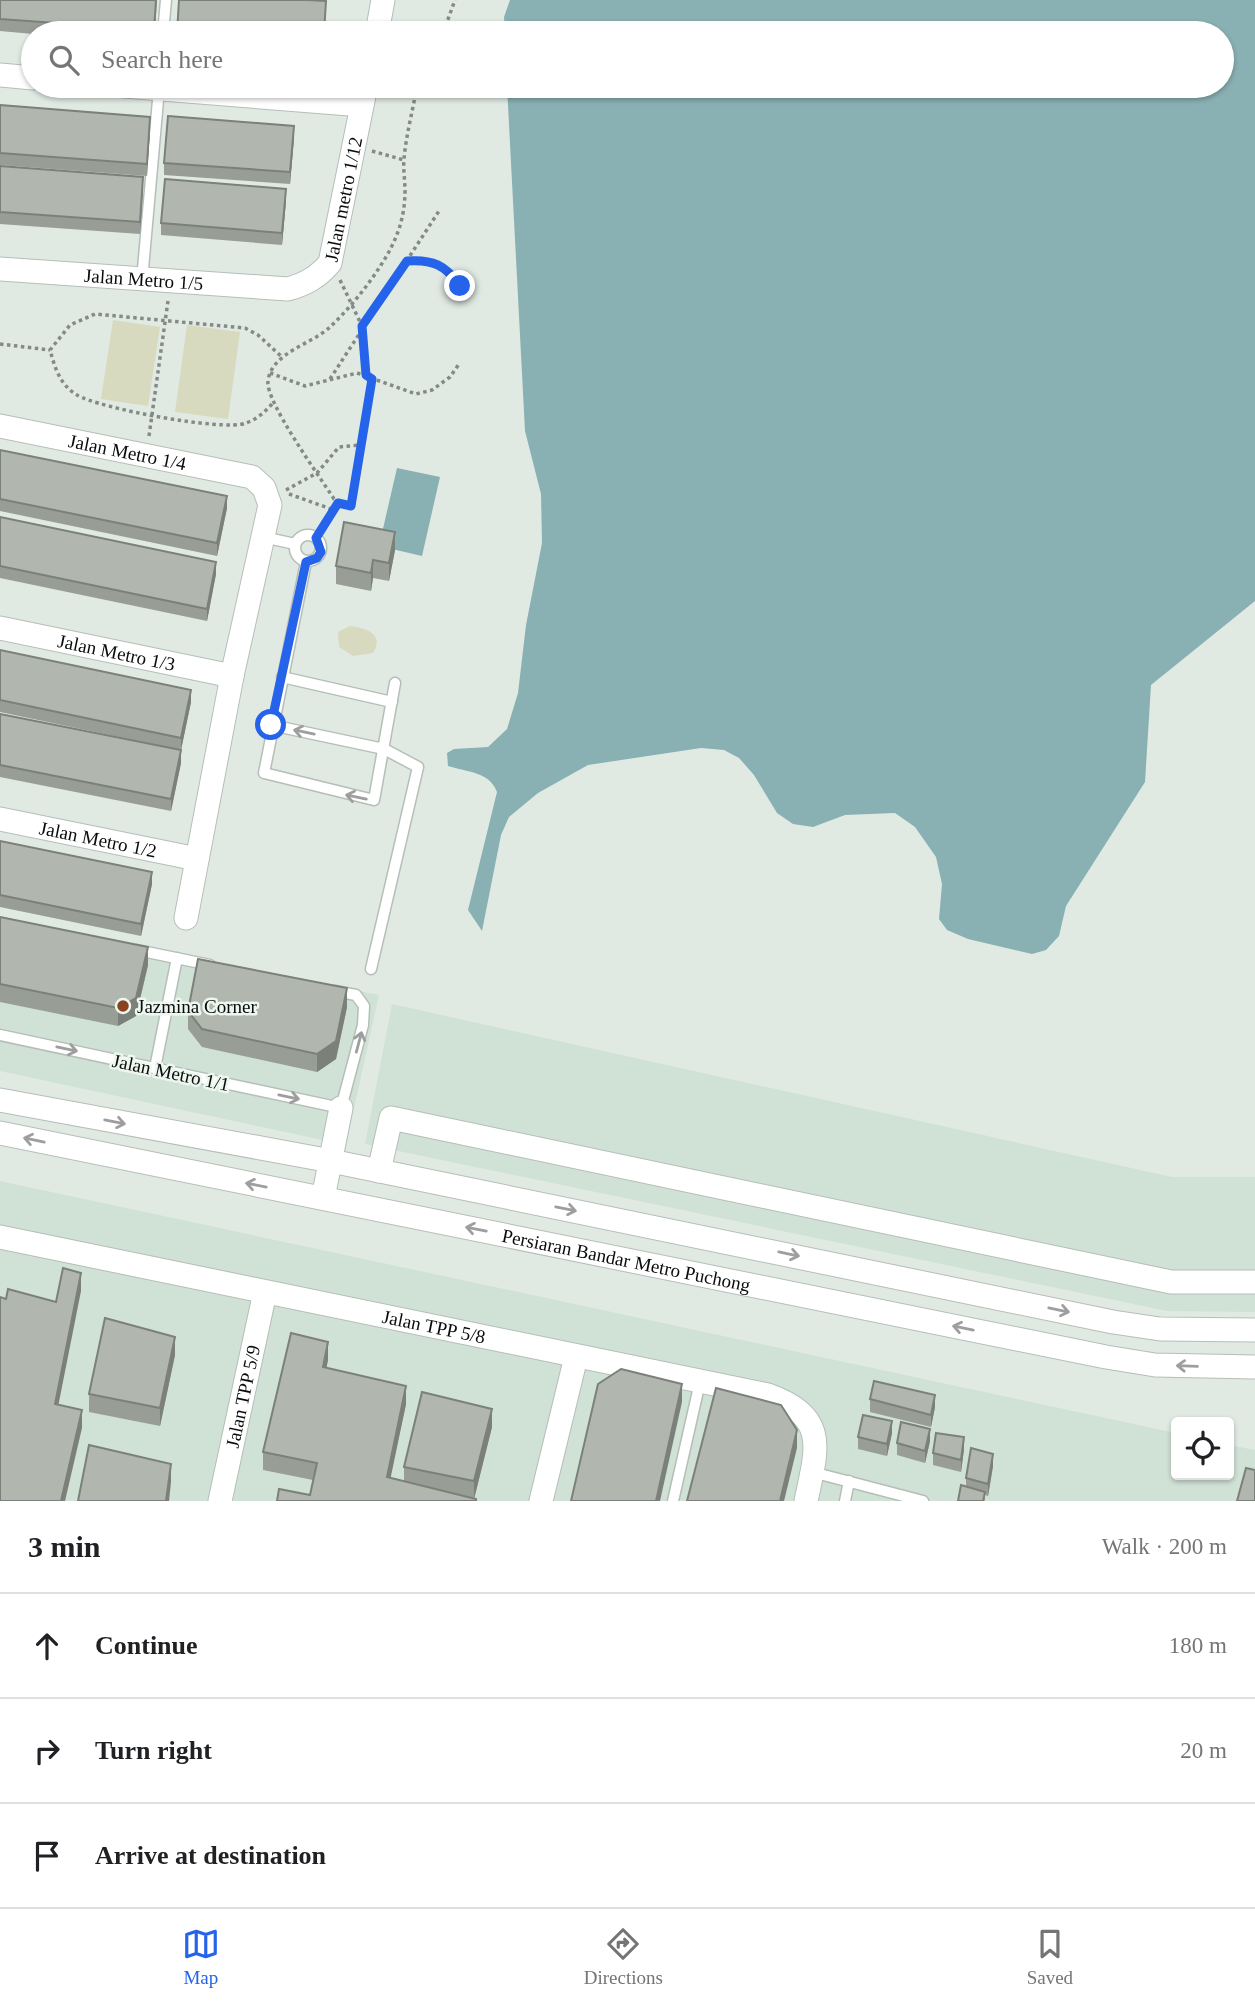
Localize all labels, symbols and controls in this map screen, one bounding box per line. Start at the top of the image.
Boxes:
search box [21,21,1234,98]
icon: search [45,41,83,79]
text: Search here [101,45,223,74]
street label: Jalan metro 1/12 [321,135,366,263]
street label: Jalan Metro 1/5 [83,265,204,294]
route end [444,270,475,301]
street label: Jalan Metro 1/4 [67,430,188,474]
street label: Jalan Metro 1/3 [56,630,177,675]
route start [255,709,286,740]
one-way arrow [293,724,316,738]
one-way arrow [345,790,368,804]
street label: Jalan Metro 1/2 [37,817,158,862]
place label: Jazmina Corner [137,996,257,1017]
marker: Jazmina Corner [115,998,131,1014]
one-way arrow [353,1032,366,1054]
one-way arrow [55,1043,78,1057]
street label: Jalan Metro 1/1 [110,1050,231,1095]
one-way arrow [277,1091,300,1105]
one-way arrow [103,1116,126,1129]
one-way arrow [23,1133,45,1146]
one-way arrow [245,1178,268,1192]
one-way arrow [554,1202,577,1216]
one-way arrow [465,1221,488,1235]
street label: Persiaran Bandar Metro Puchong [500,1225,753,1296]
one-way arrow [777,1248,800,1262]
one-way arrow [1047,1304,1070,1318]
street label: Jalan TPP 5/8 [380,1306,487,1348]
one-way arrow [952,1320,975,1334]
street label: Jalan TPP 5/9 [222,1343,264,1450]
one-way arrow [1176,1360,1199,1373]
map controls [1171,1417,1234,1480]
button: locate [1171,1417,1234,1480]
text: 3 min [28,1530,101,1563]
text: Walk · 200 m [1102,1534,1227,1559]
icon: ahead [28,1627,66,1665]
text: Continue [95,1631,198,1660]
text: 180 m [1169,1633,1227,1658]
icon: right [28,1732,66,1770]
text: Turn right [95,1736,212,1765]
text: 20 m [1180,1738,1227,1763]
icon: arrive [28,1837,66,1875]
text: Arrive at destination [95,1841,326,1870]
tab: Map [182,1925,220,1989]
tab: Directions [584,1925,663,1989]
tab: Saved [1027,1925,1073,1989]

